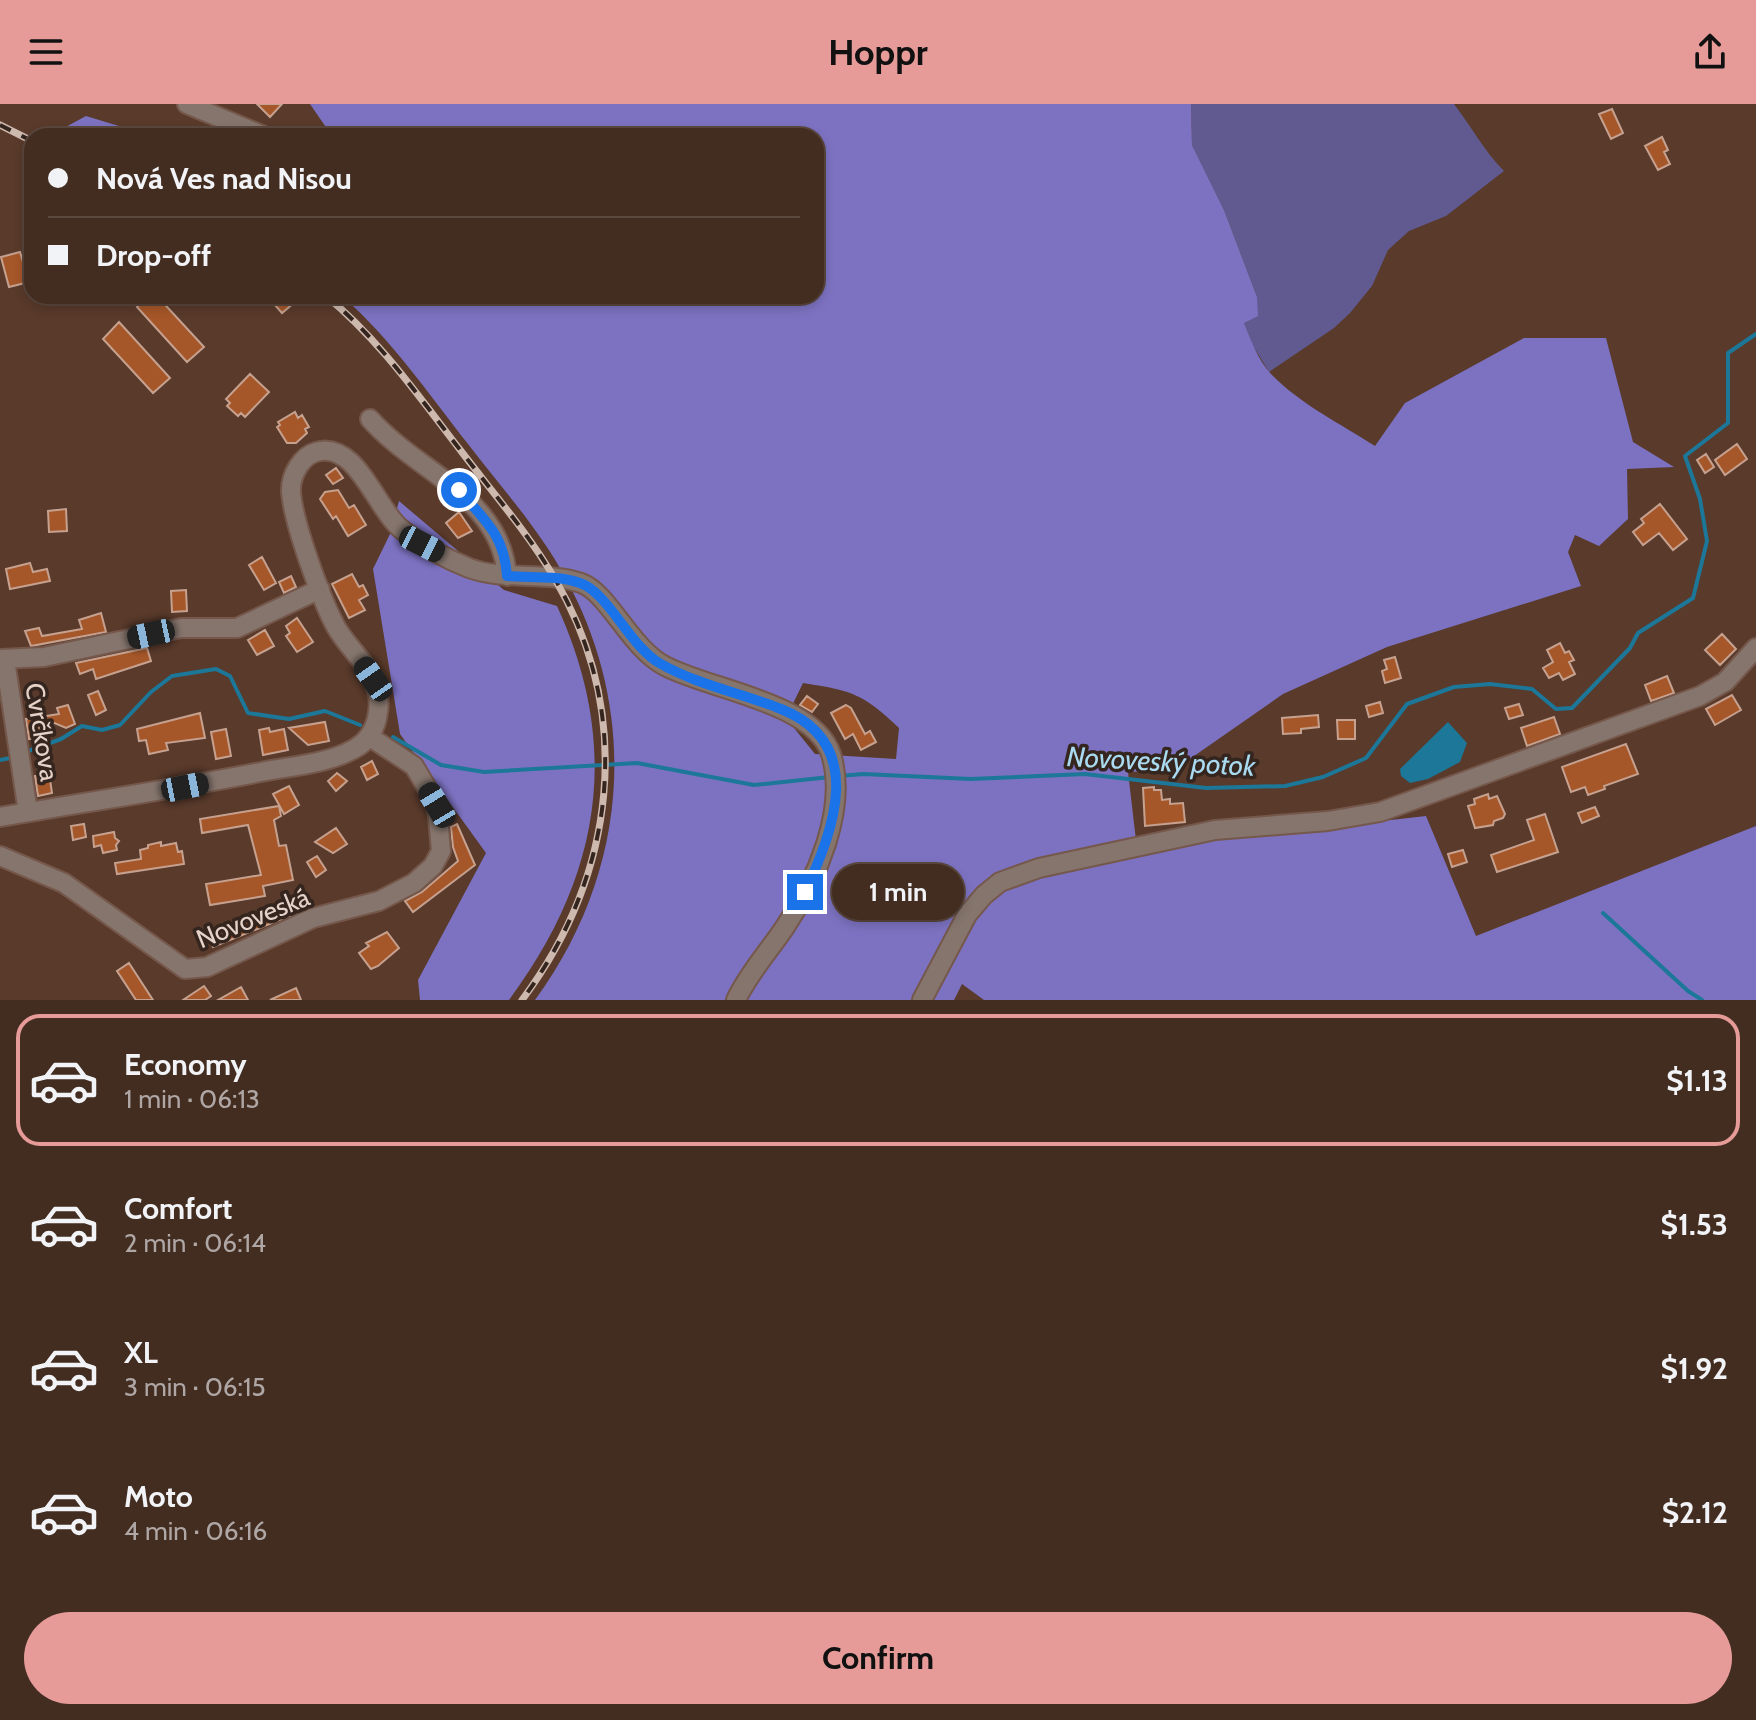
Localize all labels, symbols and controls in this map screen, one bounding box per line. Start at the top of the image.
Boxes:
icon: menu [24,30,68,74]
text: Hoppr [828,30,928,74]
icon: share [1688,30,1732,74]
text: Nová Ves nad Nisou [96,160,352,197]
text: Drop-off [96,237,211,274]
route start [441,472,477,508]
car [395,522,449,566]
car [125,617,177,651]
car [349,652,397,706]
street label: Cvrčkova [18,681,66,784]
water label: Novoveský potok [1066,739,1257,783]
car [159,771,211,803]
car [414,778,460,832]
callout: 1 min [833,864,965,920]
route end [787,874,823,910]
text: 1 min [869,876,927,908]
street label: Novoveská [192,881,315,955]
icon: car [28,1044,100,1116]
text: Economy [124,1046,247,1083]
text: $1.13 [1666,1062,1728,1099]
text: 1 min · 06:13 [124,1083,260,1115]
icon: car [28,1188,100,1260]
text: Comfort [124,1190,232,1227]
text: $1.53 [1661,1206,1728,1243]
text: 2 min · 06:14 [124,1227,266,1259]
icon: car [28,1332,100,1404]
text: XL [124,1334,158,1371]
text: $1.92 [1661,1350,1728,1387]
text: 3 min · 06:15 [124,1371,266,1403]
icon: car [28,1476,100,1548]
text: Moto [124,1478,193,1515]
text: $2.12 [1662,1494,1728,1531]
text: 4 min · 06:16 [124,1515,267,1547]
button: Confirm [24,1612,1732,1704]

